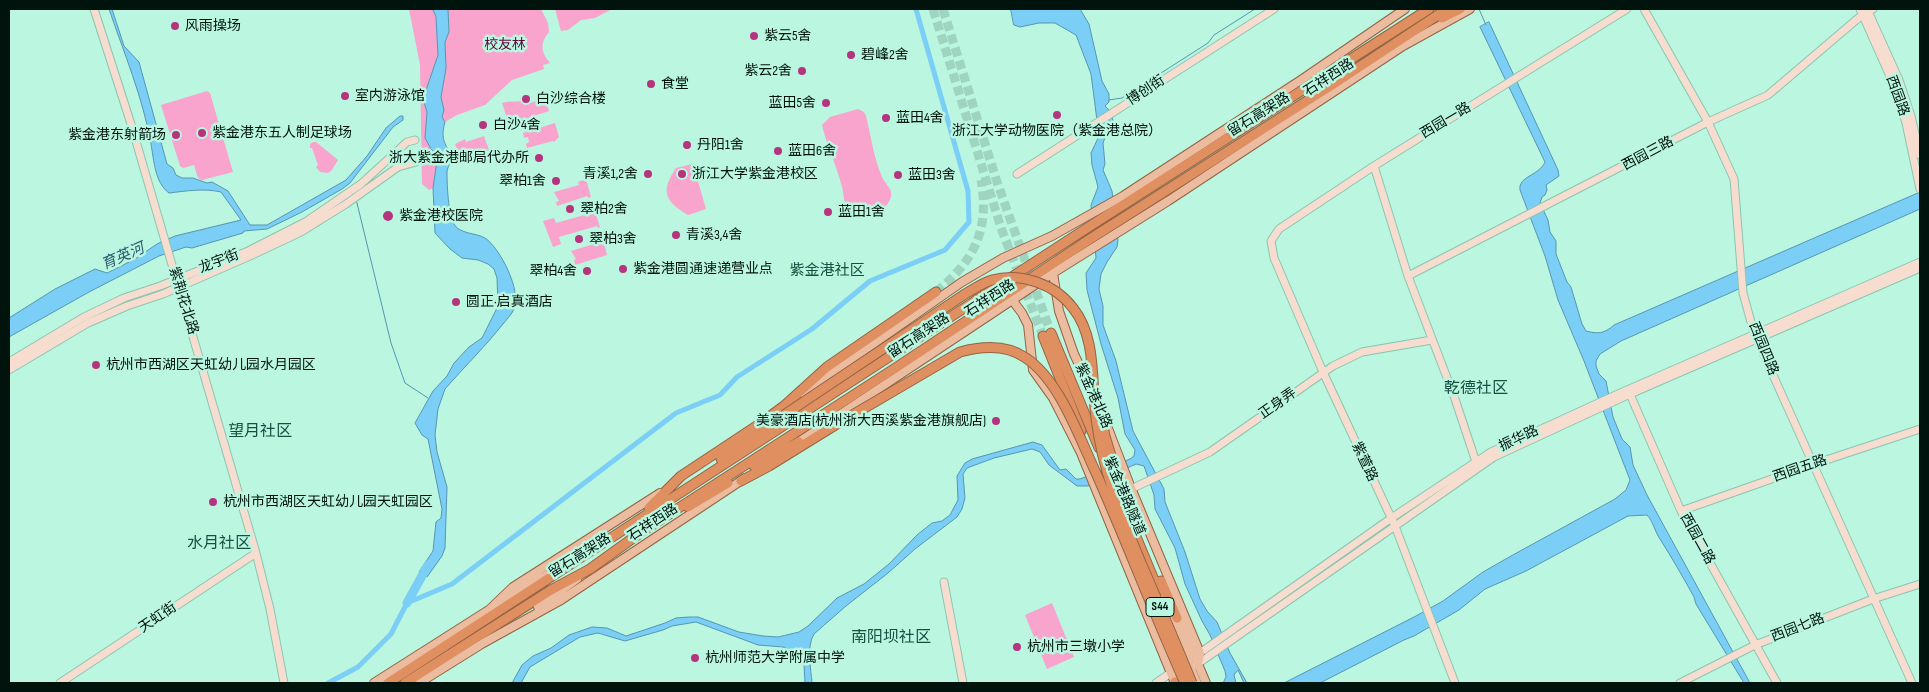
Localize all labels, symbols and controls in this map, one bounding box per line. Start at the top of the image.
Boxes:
place label: 风雨操场 [185,18,241,34]
marker: 风雨操场 [169,20,181,32]
place label: 紫云5舍 [764,28,812,44]
marker: 紫云5舍 [748,30,760,42]
park label: 校友林 [484,37,526,53]
place label: 碧峰2舍 [861,47,909,63]
marker: 碧峰2舍 [845,49,857,61]
street label: 石祥西路 [1301,56,1357,100]
place label: 紫云2舍 [744,63,792,79]
marker: 紫云2舍 [796,65,808,77]
street label: 博创街 [1124,73,1168,109]
street label: 西园路 [1882,73,1912,119]
place label: 食堂 [661,76,689,92]
marker: 食堂 [645,78,657,90]
place label: 室内游泳馆 [355,88,425,104]
street label: 留石高架路 [1225,89,1293,141]
marker: 室内游泳馆 [339,90,351,102]
place label: 白沙综合楼 [536,91,606,107]
marker: 白沙综合楼 [520,93,532,105]
place label: 蓝田5舍 [768,95,816,111]
marker: 蓝田5舍 [820,97,832,109]
street label: 西园一路 [1418,99,1474,143]
marker: 浙江大学动物医院（紫金港总院） [1051,109,1063,121]
place label: 蓝田4舍 [896,110,944,126]
marker: 蓝田4舍 [880,112,892,124]
place label: 白沙4舍 [493,117,541,133]
marker: 白沙4舍 [477,119,489,131]
place label: 浙江大学动物医院（紫金港总院） [952,123,1162,139]
place label: 紫金港东五人制足球场 [212,125,352,141]
place label: 紫金港东射箭场 [68,127,166,143]
marker: 紫金港东五人制足球场 [196,127,208,139]
marker: 紫金港东射箭场 [170,129,182,141]
street label: 西园三路 [1619,133,1677,175]
place label: 丹阳1舍 [697,137,744,153]
marker: 丹阳1舍 [681,139,693,151]
place label: 蓝田6舍 [788,143,836,159]
marker: 蓝田6舍 [772,145,784,157]
place label: 浙大紫金港邮局代办所 [389,150,529,166]
marker: 浙大紫金港邮局代办所 [533,152,545,164]
place label: 青溪1,2舍 [583,166,638,182]
place label: 浙江大学紫金港校区 [692,166,818,182]
place label: 蓝田3舍 [908,167,956,183]
marker: 青溪1,2舍 [642,168,654,180]
marker: 浙江大学紫金港校区 [676,168,688,180]
marker: 蓝田3舍 [892,169,904,181]
place label: 翠柏1舍 [499,173,546,189]
marker: 翠柏1舍 [550,175,562,187]
place label: 翠柏2舍 [580,201,628,217]
marker: 翠柏2舍 [564,203,576,215]
place label: 蓝田1舍 [838,204,885,220]
marker: 蓝田1舍 [822,206,834,218]
place label: 紫金港校医院 [399,208,483,224]
marker: 紫金港校医院 [381,209,395,223]
place label: 青溪3,4舍 [686,227,742,243]
marker: 青溪3,4舍 [670,229,682,241]
place label: 翠柏3舍 [589,231,637,247]
marker: 翠柏3舍 [573,233,585,245]
water label: 育英河 [99,240,147,274]
street label: 龙宇街 [196,247,242,277]
place label: 紫金港圆通速递营业点 [633,261,773,277]
district label: 紫金港社区 [790,262,864,280]
place label: 翠柏4舍 [529,263,577,279]
marker: 紫金港圆通速递营业点 [617,263,629,275]
street label: 紫荆花北路 [165,265,201,337]
marker: 翠柏4舍 [581,265,593,277]
street label: 石祥西路 [962,277,1018,321]
place label: 圆正·启真酒店 [466,294,553,310]
marker: 圆正·启真酒店 [450,296,462,308]
street label: 留石高架路 [885,310,953,362]
street label: 西园四路 [1745,320,1781,378]
place label: 杭州市西湖区天虹幼儿园水月园区 [106,357,316,373]
marker: 杭州市西湖区天虹幼儿园水月园区 [90,359,102,371]
street label: 紫金港北路 [1071,361,1115,431]
district label: 乾德社区 [1444,379,1508,399]
street label: 正身弄 [1256,385,1300,423]
place label: 美豪酒店(杭州浙大西溪紫金港旗舰店) [756,413,986,429]
marker: 美豪酒店(杭州浙大西溪紫金港旗舰店) [990,415,1002,427]
district label: 望月社区 [228,422,292,442]
street label: 振华路 [1496,423,1542,455]
street label: 紫萱路 [1348,439,1380,485]
street label: 西园五路 [1771,452,1829,486]
street label: 紫金港路隧道 [1100,454,1148,538]
place label: 杭州市西湖区天虹幼儿园天虹园区 [223,494,433,510]
marker: 杭州市西湖区天虹幼儿园天虹园区 [207,496,219,508]
street label: 石祥西路 [625,501,681,545]
street label: 西园二路 [1676,510,1718,568]
street label: 留石高架路 [546,530,614,582]
district label: 水月社区 [187,534,251,554]
road number: S44 [1146,598,1174,616]
street label: 天虹街 [136,599,180,637]
street label: 西园七路 [1769,610,1827,646]
district label: 南阳坝社区 [851,628,931,648]
place label: 杭州市三墩小学 [1027,639,1125,655]
marker: 杭州市三墩小学 [1011,641,1023,653]
place label: 杭州师范大学附属中学 [705,650,845,666]
marker: 杭州师范大学附属中学 [689,652,701,664]

